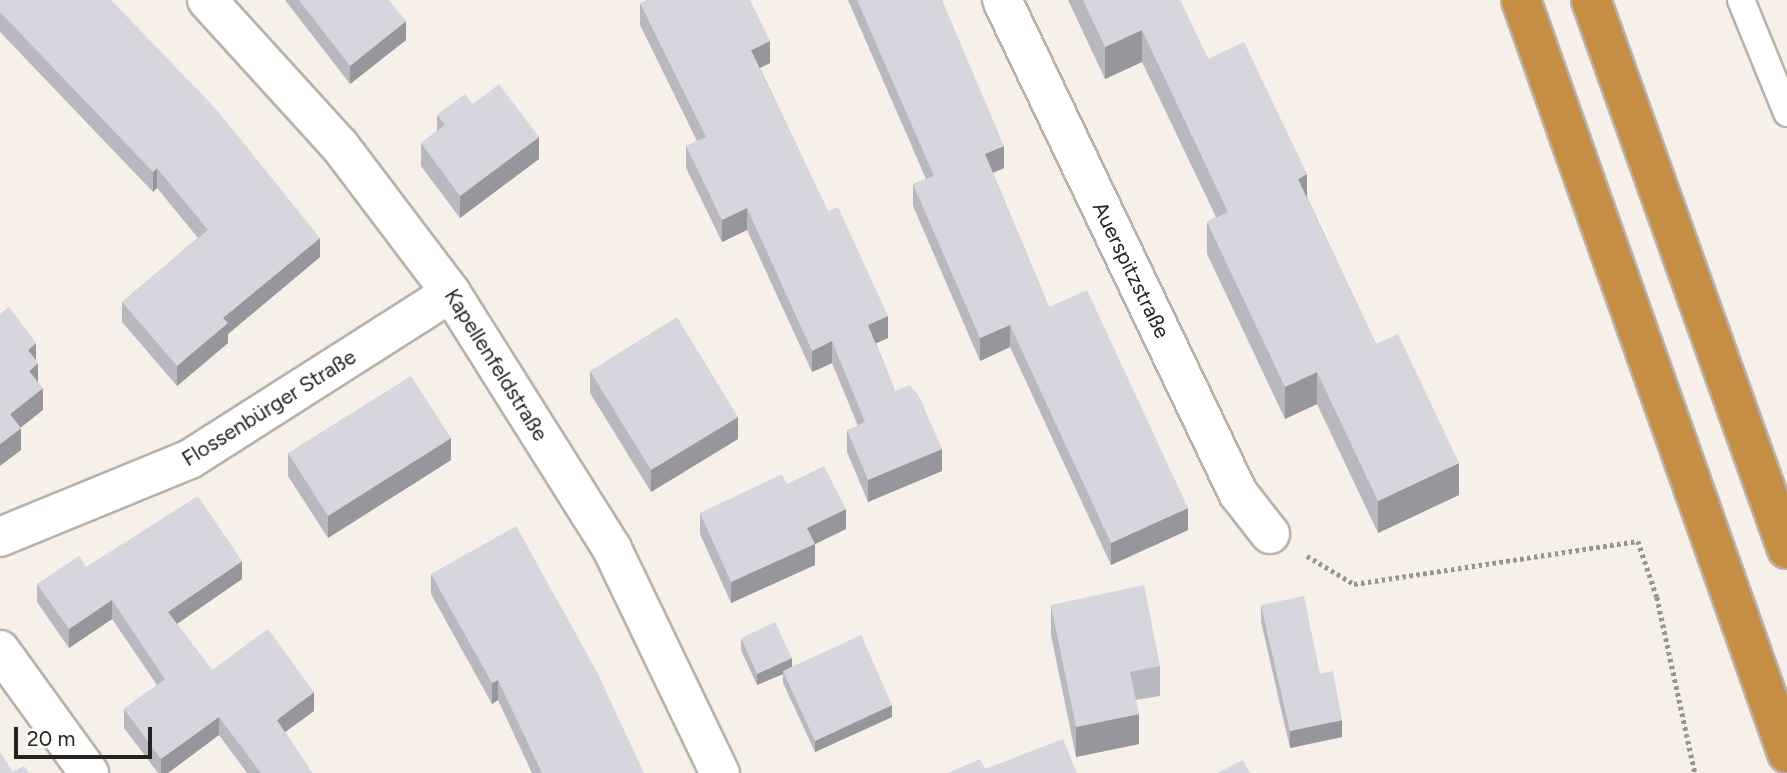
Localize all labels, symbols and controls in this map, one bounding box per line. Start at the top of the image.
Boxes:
street label: Auerspitzstraße [1087,198,1175,342]
street label: Kapellenfeldstraße [439,284,553,446]
street label: Flossenbürger Straße [177,344,361,472]
scale bar [18,714,156,758]
text: 20 m [27,726,75,751]

